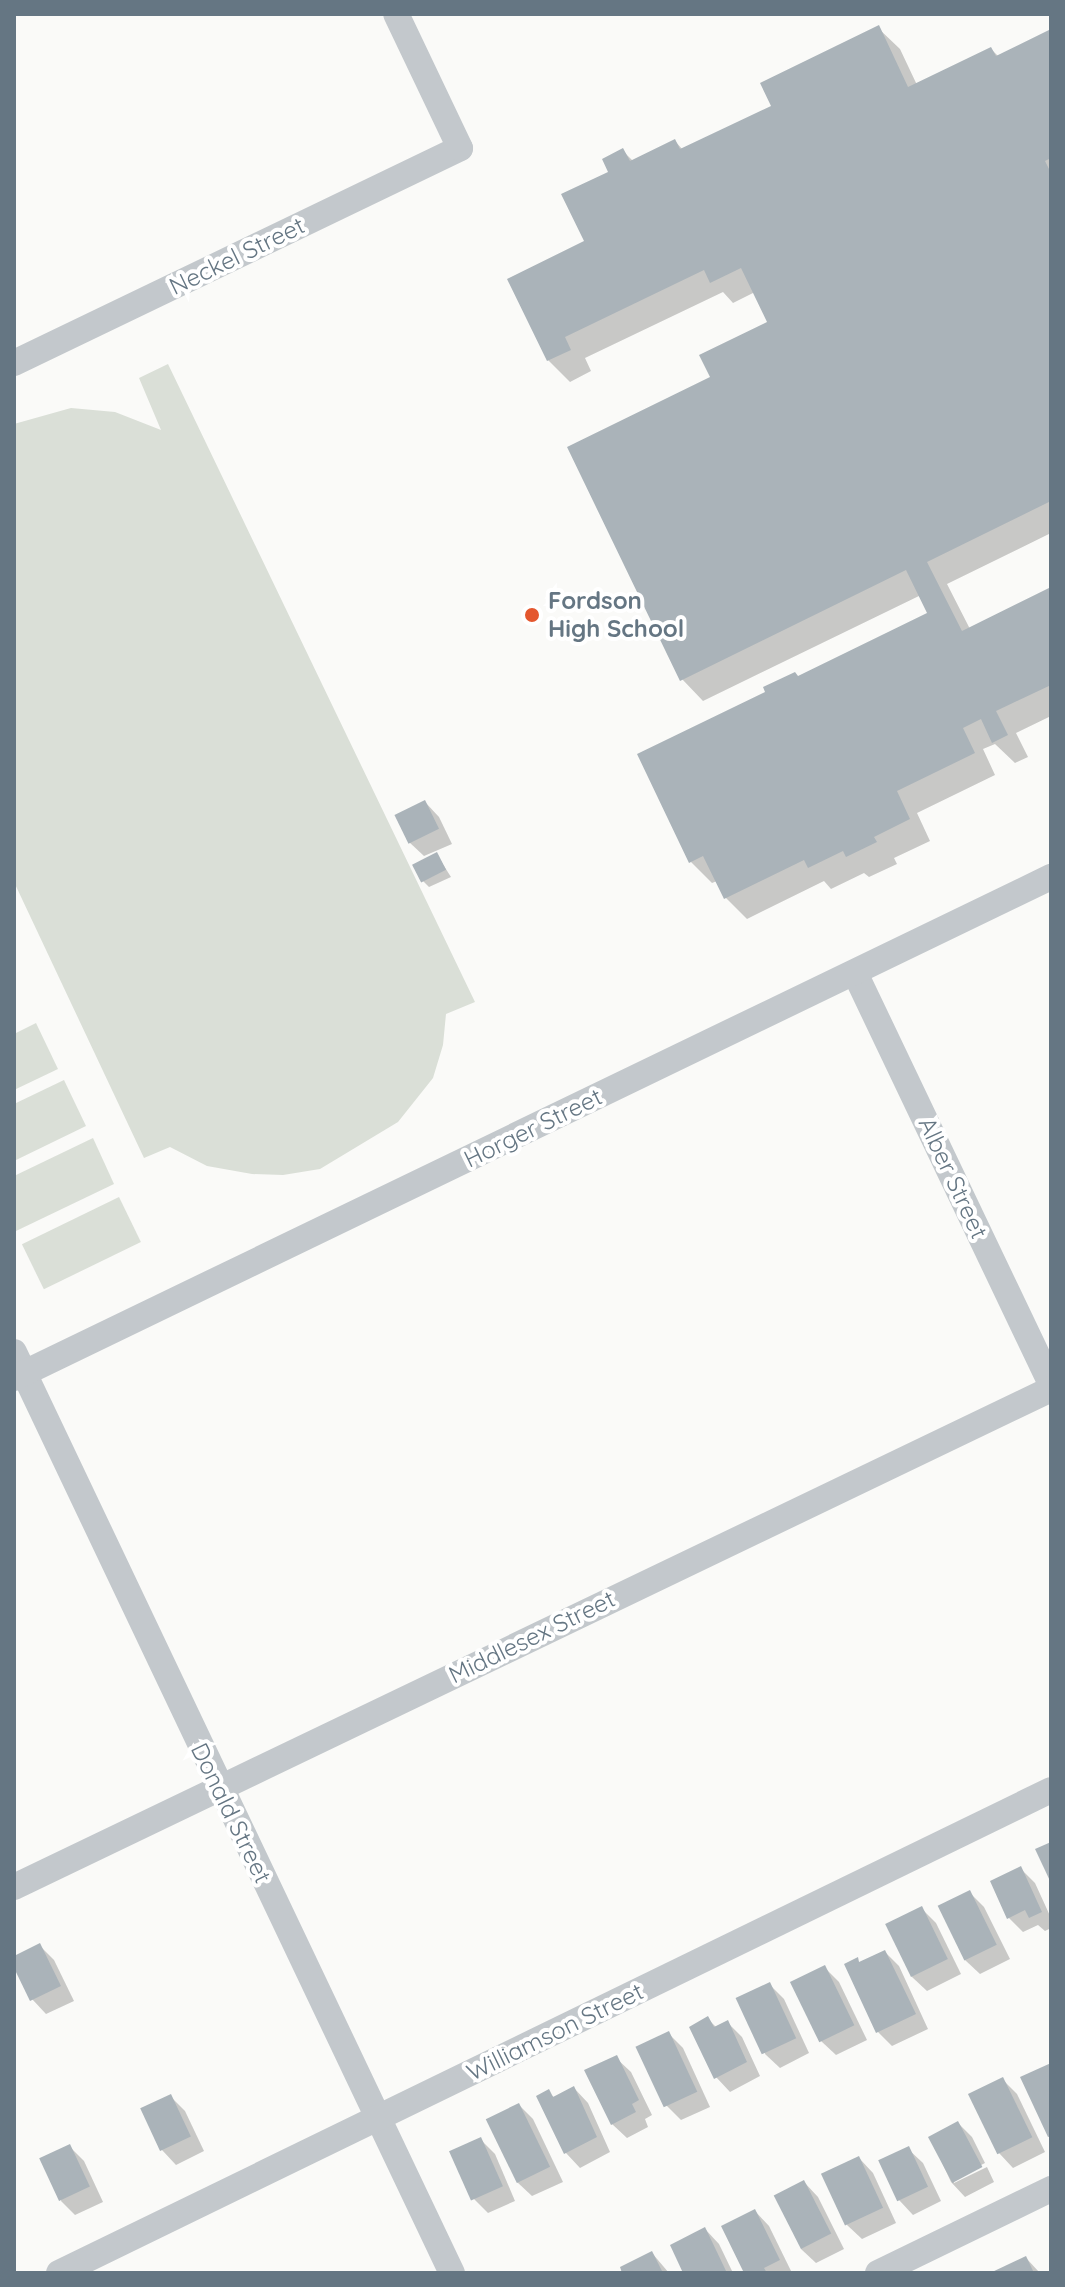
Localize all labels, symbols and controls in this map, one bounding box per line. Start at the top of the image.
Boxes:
street label: Neckel Street [165,211,309,301]
place label: Fordson High School [548,587,684,643]
marker: Fordson High School [523,606,541,624]
street label: Horger Street [459,1082,607,1174]
street label: Alber Street [912,1113,994,1243]
street label: Middlesex Street [444,1584,620,1690]
street label: Donald Street [185,1738,277,1888]
street label: Williamson Street [462,1977,648,2087]

